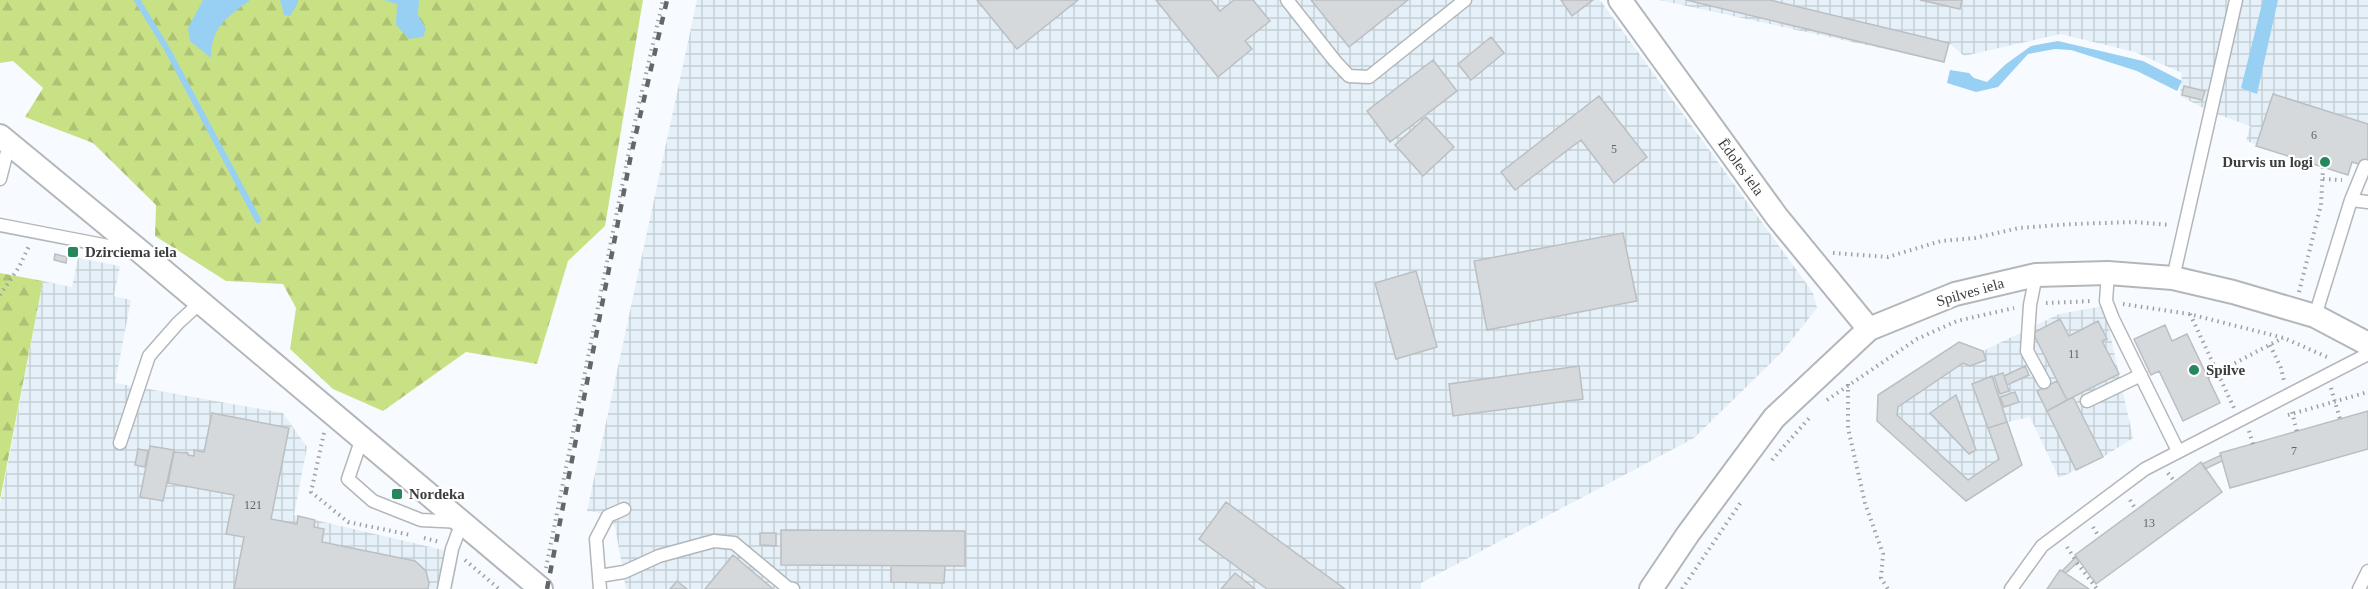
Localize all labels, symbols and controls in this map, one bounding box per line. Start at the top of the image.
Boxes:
house number: 6 [2311,128,2317,142]
street label: Ēdoles iela [1715,136,1767,199]
house number: 5 [1611,142,1617,156]
place label: Durvis un logi [2222,154,2313,170]
marker: Durvis un logi [2318,155,2332,169]
place label: Dzirciema iela [85,244,177,260]
marker: Dzirciema iela [66,245,80,259]
street label: Spilves iela [1934,275,2006,309]
house number: 11 [2068,347,2080,361]
place label: Spilve [2206,362,2246,378]
marker: Spilve [2187,363,2201,377]
house number: 7 [2291,444,2297,458]
place label: Nordeka [409,486,465,502]
marker: Nordeka [390,487,404,501]
house number: 121 [244,498,262,512]
house number: 13 [2143,516,2155,530]

